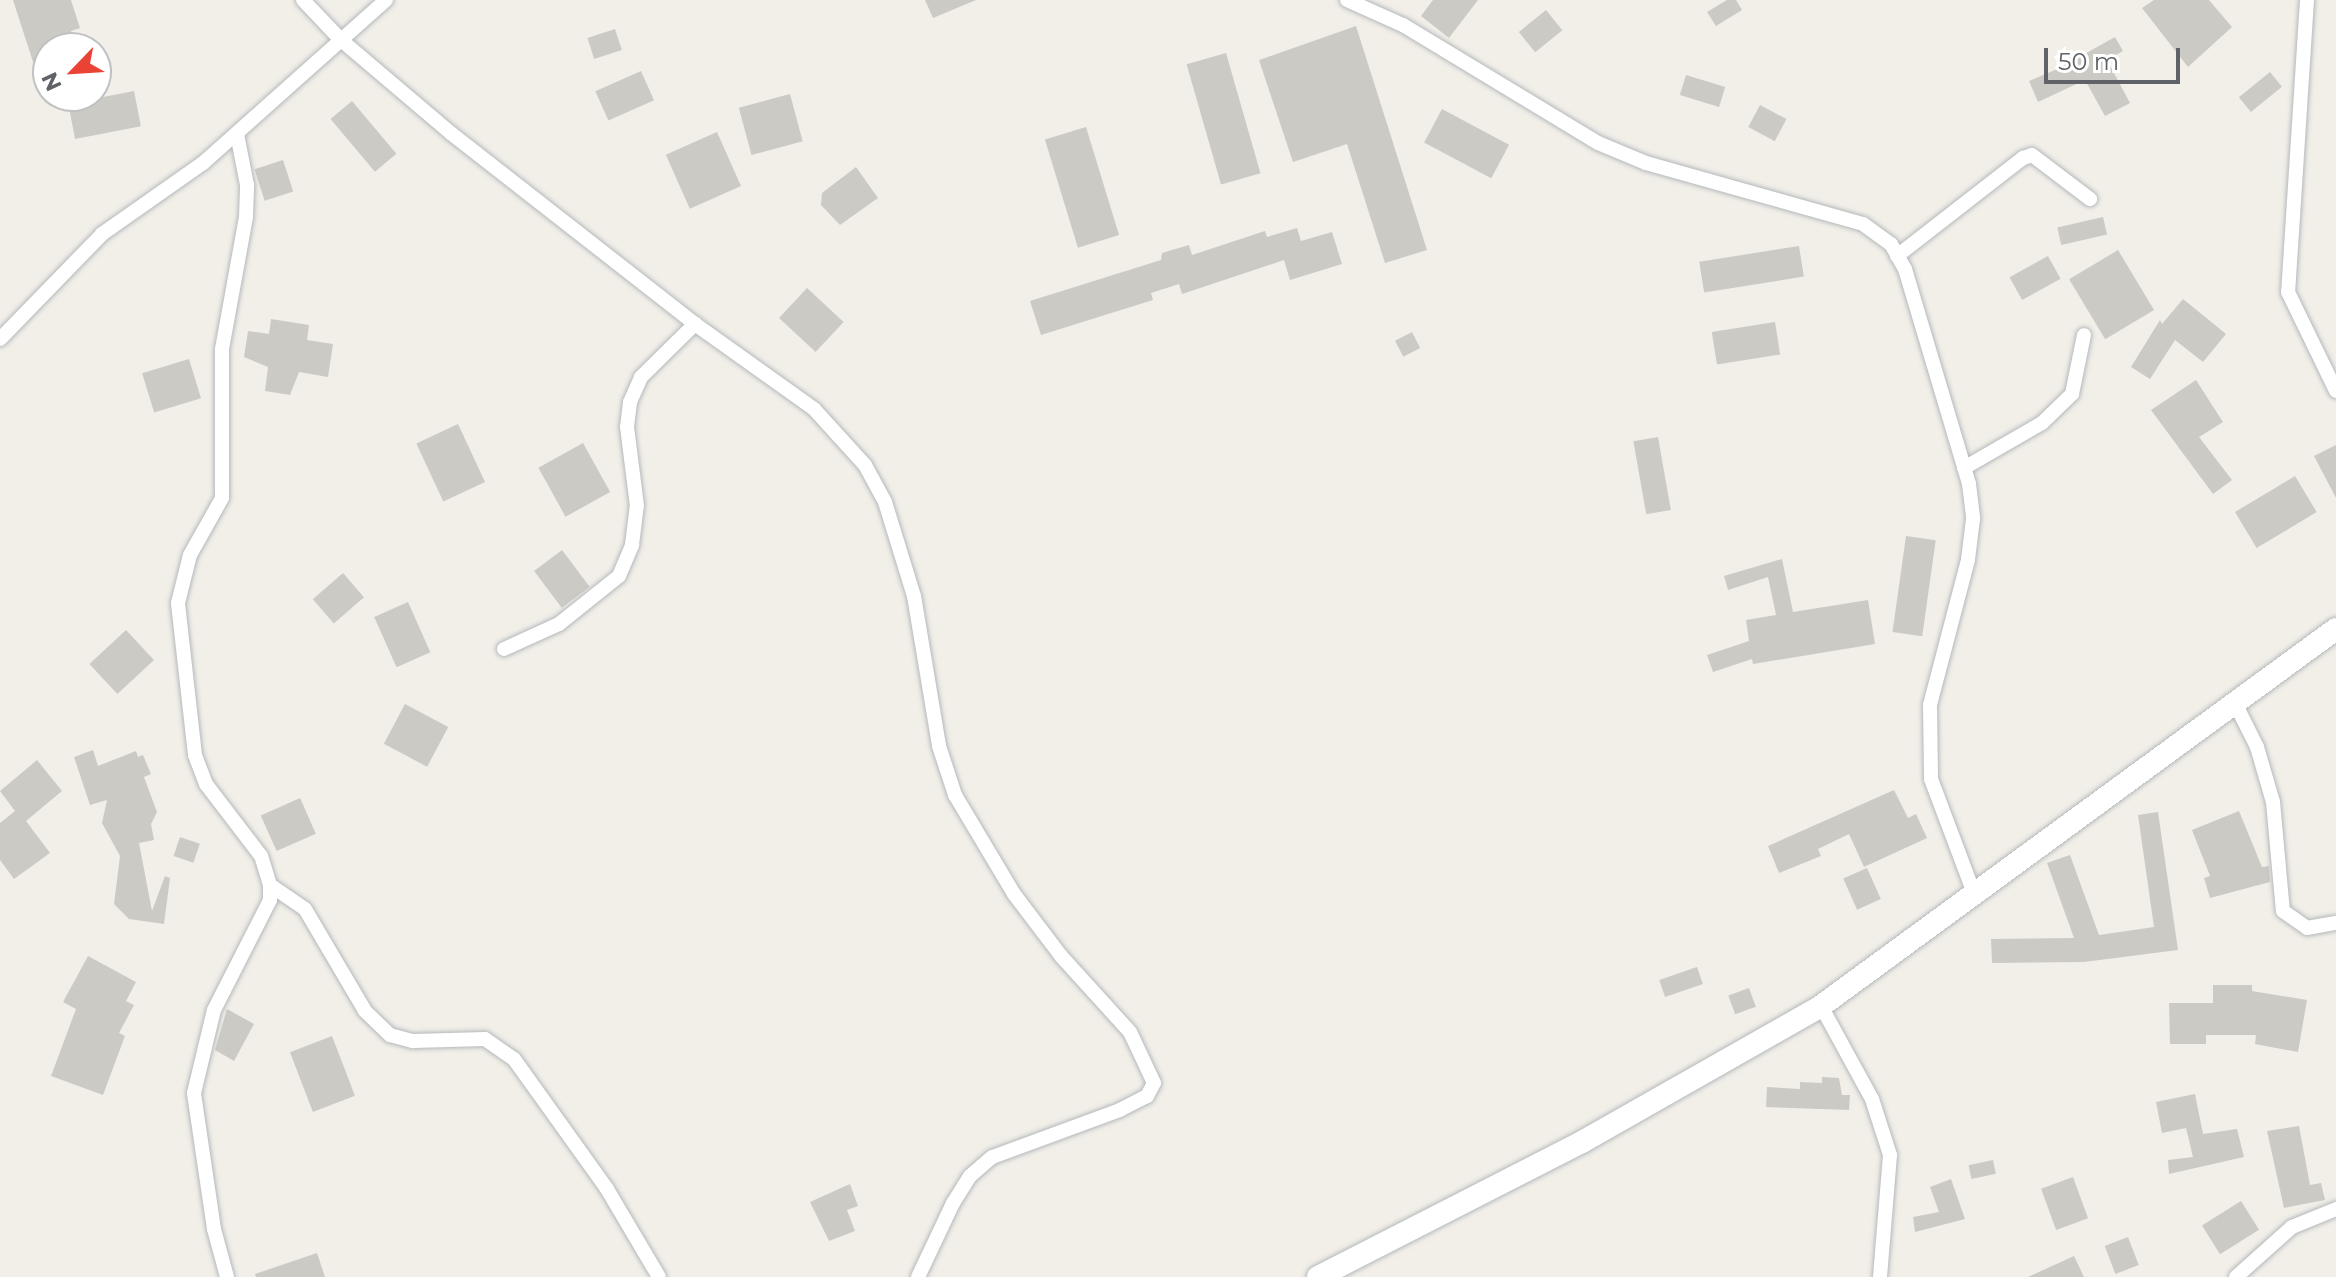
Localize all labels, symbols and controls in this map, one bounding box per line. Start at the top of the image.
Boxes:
north arrow [32,32,112,112]
scale bar [2048,32,2184,82]
text: 50 m [2058,47,2119,76]
text: N [36,68,68,95]

